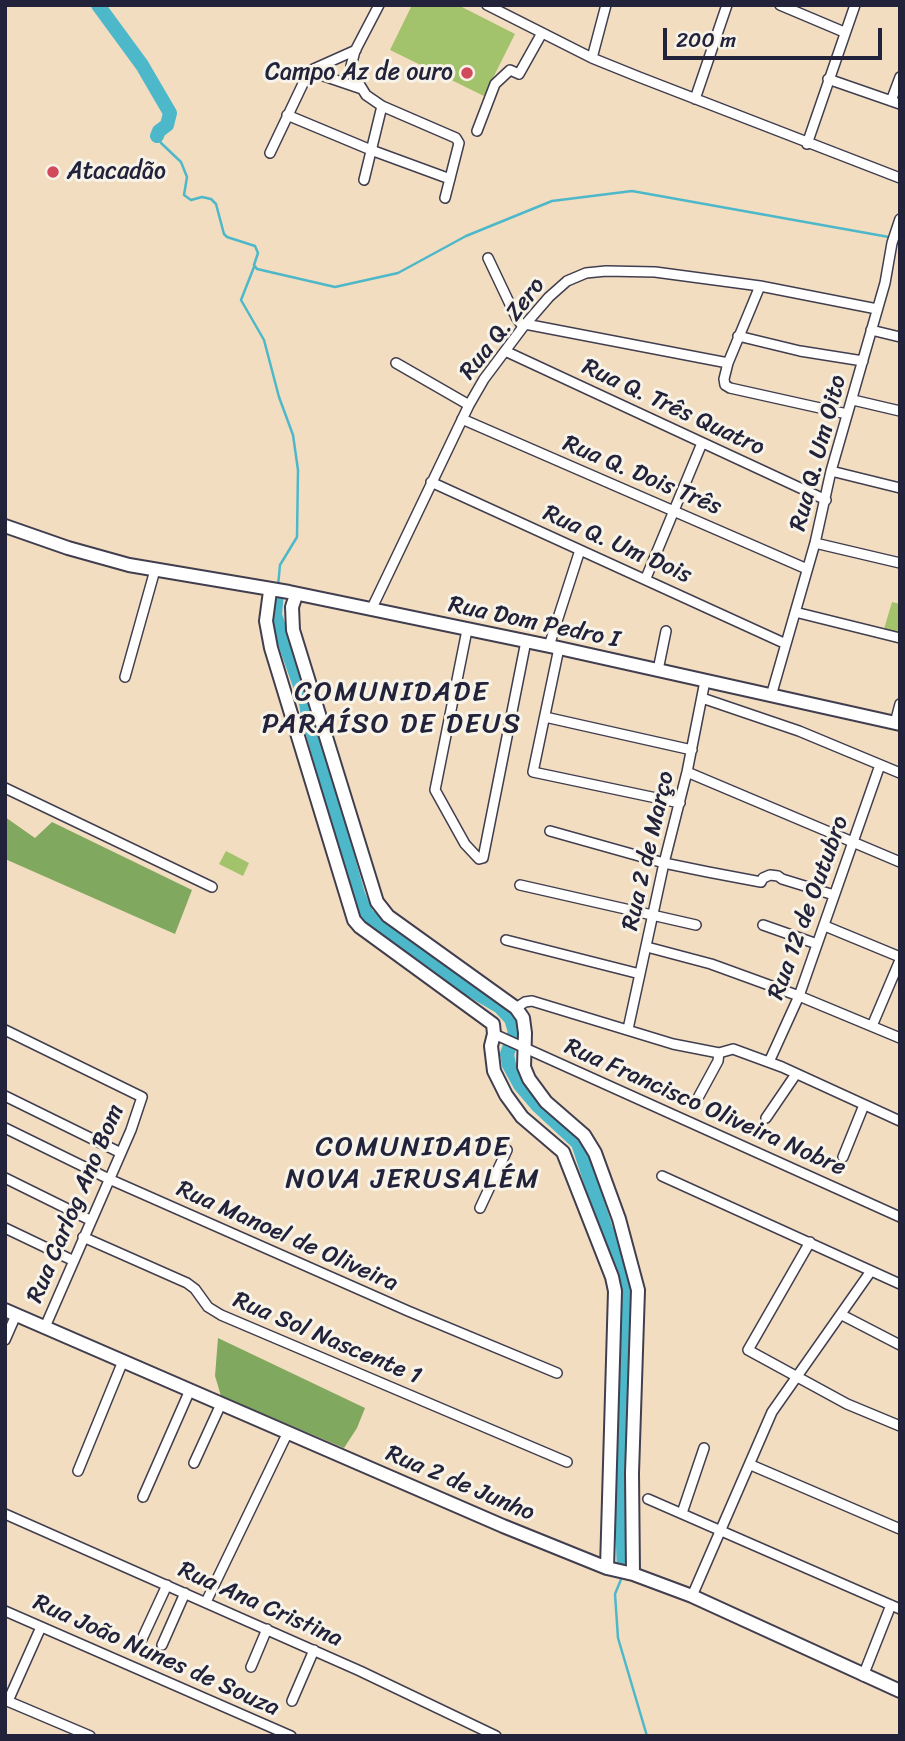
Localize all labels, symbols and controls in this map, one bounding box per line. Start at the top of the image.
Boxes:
scale bar [667,14,886,58]
text: 200 m [676,21,736,59]
place label: Campo Az de ouro [265,59,453,87]
marker: Campo Az de ouro [459,65,475,81]
place label: Atacadão [67,158,166,186]
marker: Atacadão [45,164,61,180]
street label: Rua Q. Zero [454,272,552,386]
street label: Rua Q. Três Quatro [577,353,769,463]
street label: Rua Q. Um Oito [784,372,854,534]
street label: Rua Q. Dois Três [558,430,726,522]
street label: Rua Q. Um Dois [538,499,696,591]
street label: Rua Dom Pedro I [446,591,622,655]
district label: COMUNIDADE PARAÍSO DE DEUS [265,676,519,742]
street label: Rua 2 de Março [617,769,681,933]
street label: Rua 12 de Outubro [762,812,856,1004]
street label: Rua Francisco Oliveira Nobre [560,1033,850,1183]
street label: Rua Carlog Ano Bom [21,1100,131,1308]
district label: COMUNIDADE NOVA JERUSALÉM [286,1131,540,1197]
street label: Rua Manoel de Oliveira [172,1175,402,1299]
street label: Rua Sol Nascente 1 [229,1286,425,1392]
street label: Rua 2 de Junho [381,1440,539,1528]
street label: Rua Ana Cristina [174,1556,346,1654]
street label: Rua João Nunes de Souza [28,1589,284,1723]

